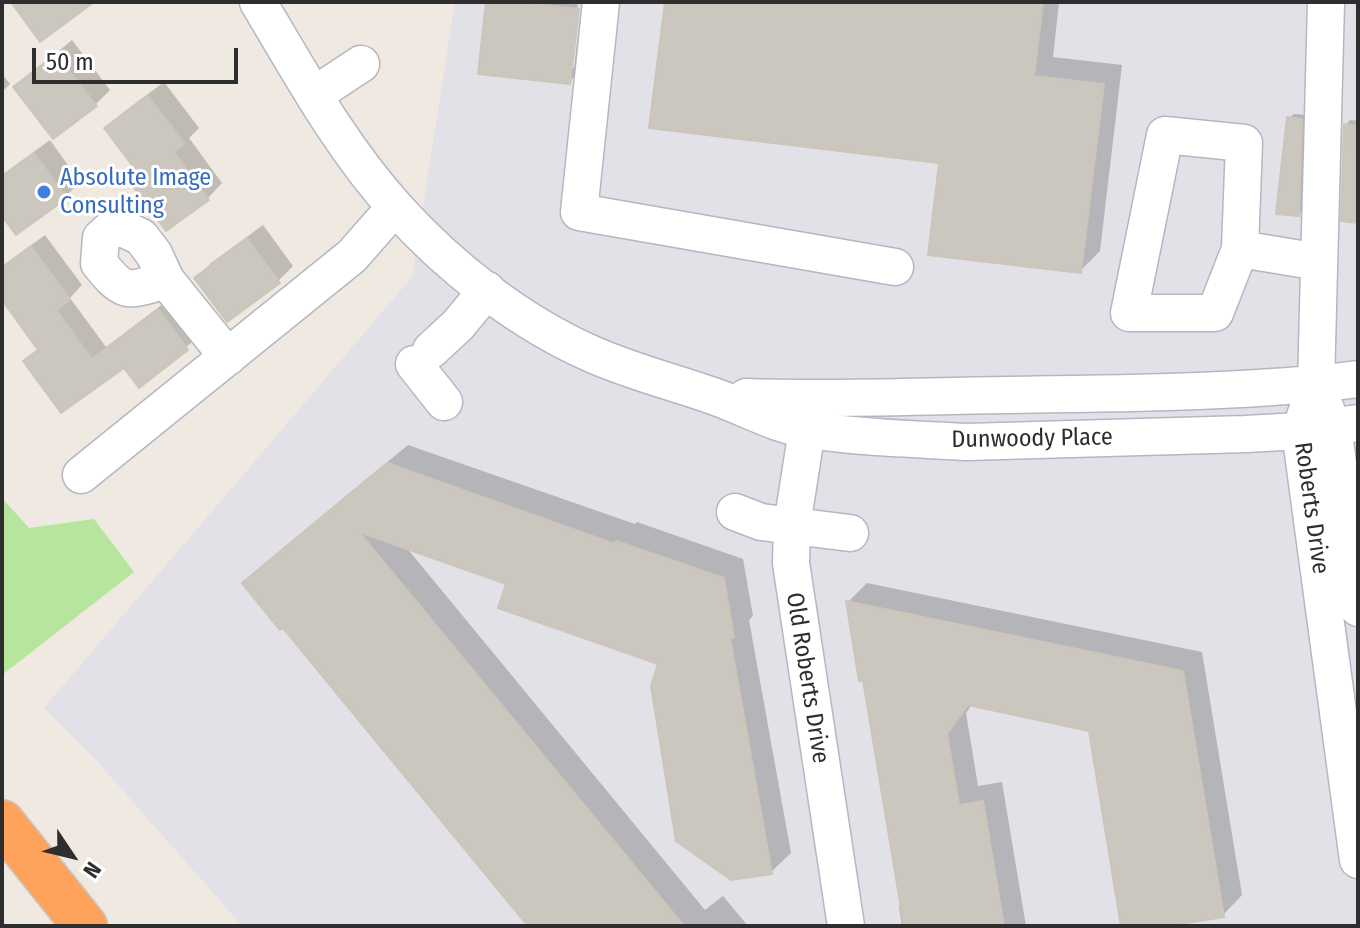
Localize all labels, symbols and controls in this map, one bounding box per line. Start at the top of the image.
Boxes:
scale bar [36,32,242,82]
text: 50 m [46,48,94,76]
place label: Absolute Image Consulting [60,164,211,220]
marker: Absolute Image Consulting [35,183,53,201]
street label: Dunwoody Place [951,423,1113,455]
street label: Roberts Drive [1287,440,1335,576]
street label: Old Roberts Drive [779,590,835,766]
north arrow [32,816,112,896]
text: N [77,857,107,883]

